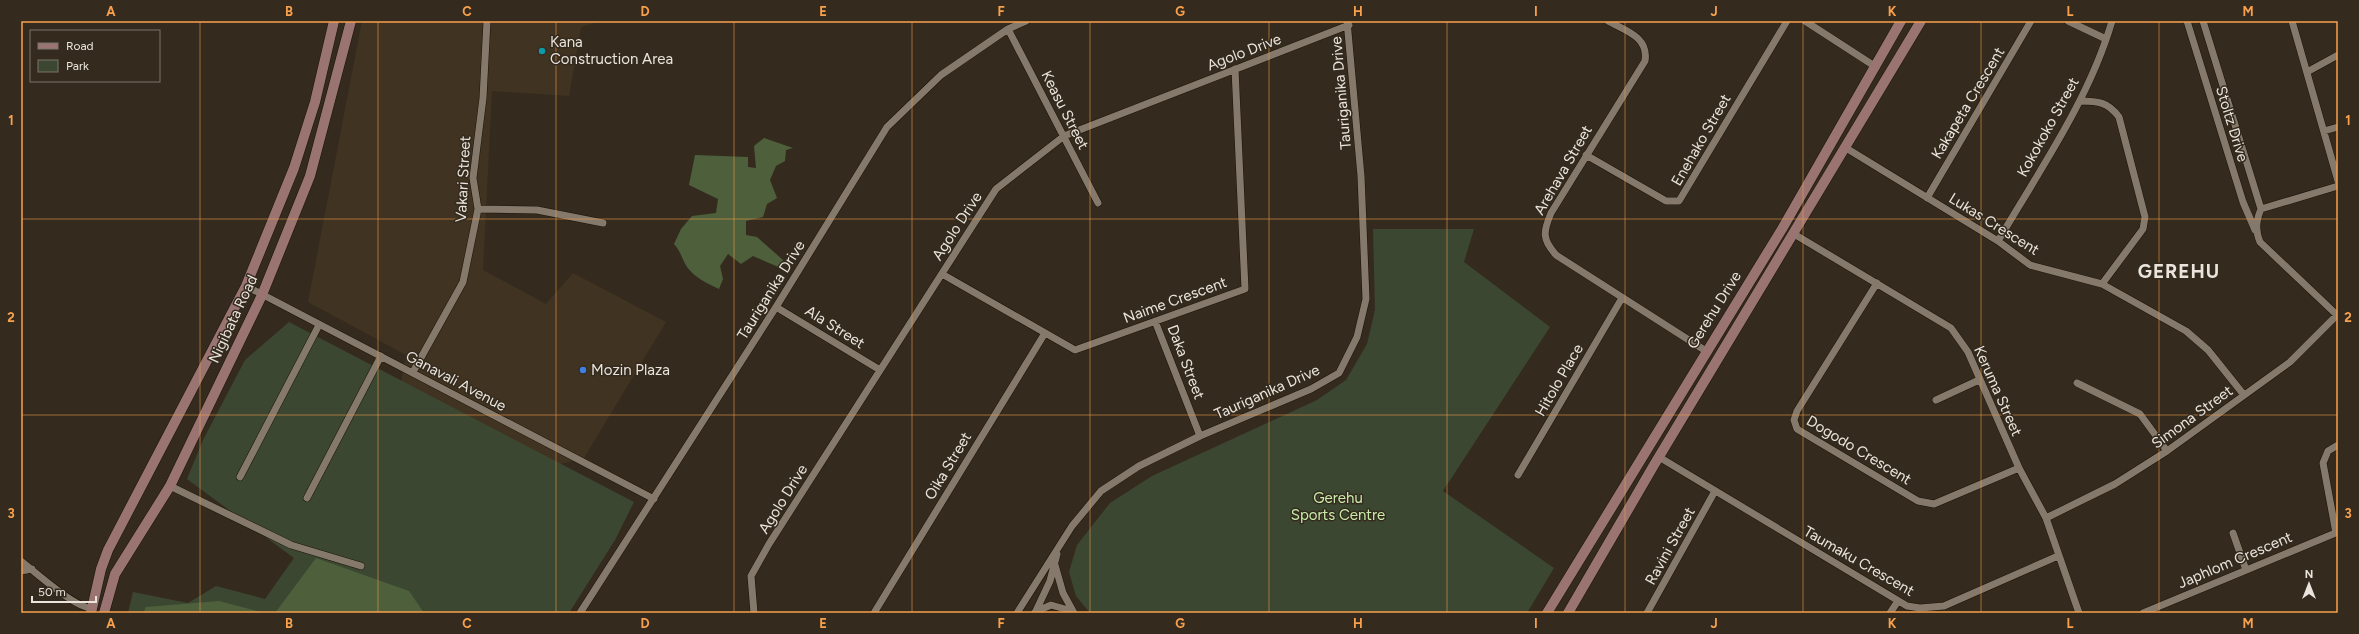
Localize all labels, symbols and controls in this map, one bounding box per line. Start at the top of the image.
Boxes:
text: A [106,4,116,19]
text: B [285,4,293,19]
text: C [462,4,472,19]
text: D [640,4,650,19]
text: E [819,4,827,19]
text: F [997,4,1005,19]
text: G [1175,4,1185,19]
text: H [1353,4,1363,19]
text: I [1534,4,1538,19]
text: J [1710,4,1718,19]
text: K [1888,4,1897,19]
text: L [2067,4,2074,19]
text: M [2242,4,2254,19]
legend [30,30,160,82]
street label: Agolo Drive [1204,30,1284,74]
place label: Kana Construction Area [550,33,673,68]
street label: Tauriganika Drive [1327,36,1355,150]
text: Road [66,39,94,53]
street label: Kakapeta Crescent [1928,44,2009,162]
marker: Kana Construction Area [537,46,547,56]
text: Park [66,59,89,73]
street label: Keasu Street [1037,68,1093,153]
street label: Kokokoko Street [2013,74,2083,180]
street label: Stoltz Drive [2212,84,2252,164]
street label: Enehako Street [1667,91,1735,189]
text: 1 [8,113,14,128]
text: 1 [2345,113,2351,128]
street label: Arehava Street [1530,122,1596,218]
street label: Vakari Street [452,135,474,223]
street label: Agolo Drive [928,188,986,264]
street label: Lukas Crescent [1946,189,2043,259]
street label: Tauriganika Drive [733,237,809,343]
district label: GEREHU [2138,260,2220,283]
street label: Gerehu Drive [1683,268,1745,352]
street label: Nigibata Road [205,272,261,366]
street label: Naime Crescent [1121,273,1230,327]
street label: Ala Street [802,302,868,353]
text: 2 [7,310,15,325]
text: 2 [2344,310,2352,325]
street label: Daka Street [1164,322,1209,402]
street label: Hitolo Place [1531,341,1587,419]
street label: Keruma Street [1970,343,2026,439]
street label: Ganavali Avenue [403,347,509,415]
place label: Mozin Plaza [591,361,670,379]
street label: Tauriganika Drive [1212,361,1322,423]
marker: Mozin Plaza [578,365,588,375]
street label: Simona Street [2148,381,2236,452]
street label: Dogodo Crescent [1803,412,1915,489]
street label: Oika Street [921,429,975,503]
street label: Agolo Drive [755,461,811,537]
park label: Gerehu Sports Centre [1291,489,1385,524]
street label: Ravini Street [1641,504,1699,588]
text: 3 [7,506,15,521]
text: 3 [2344,506,2352,521]
street label: Taumaku Crescent [1801,522,1918,600]
street label: Japhlom Crescent [2175,528,2295,592]
north arrow [2289,564,2329,604]
text: N [2305,568,2313,581]
scale bar [32,578,96,604]
text: 50 m [38,585,66,599]
text: A [106,616,116,631]
text: B [285,616,293,631]
text: C [462,616,472,631]
text: D [640,616,650,631]
text: E [819,616,827,631]
text: F [997,616,1005,631]
text: G [1175,616,1185,631]
text: H [1353,616,1363,631]
text: I [1534,616,1538,631]
text: J [1710,616,1718,631]
text: K [1888,616,1897,631]
text: L [2067,616,2074,631]
text: M [2242,616,2254,631]

